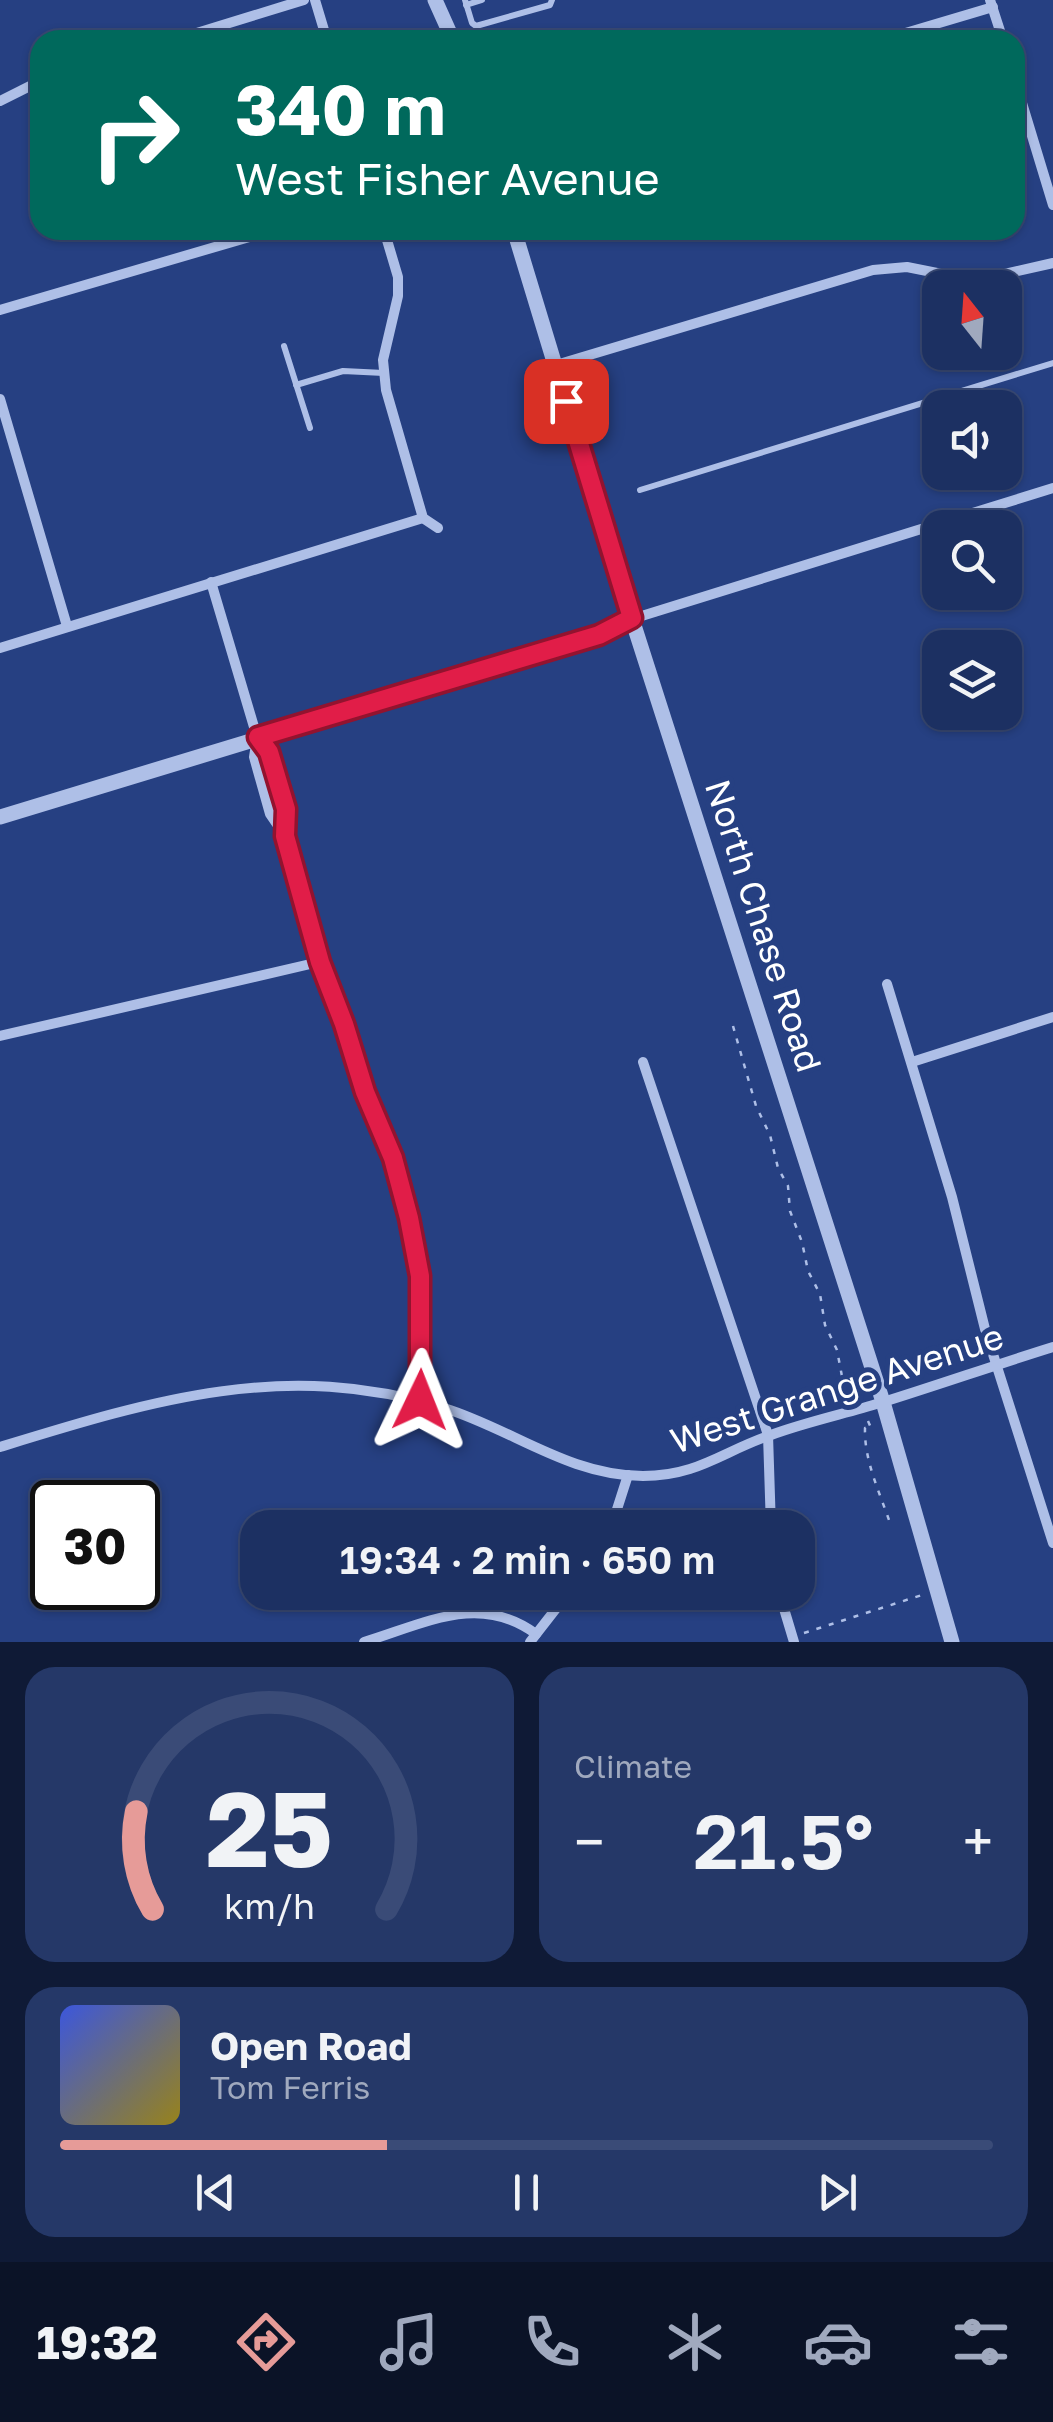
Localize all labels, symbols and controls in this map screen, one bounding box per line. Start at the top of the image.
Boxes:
text: 340 m [235,66,446,150]
icon: right [70,70,200,200]
text: West Fisher Avenue [235,151,660,205]
north arrow [922,270,1022,370]
map controls [922,270,1022,730]
pin [524,359,609,444]
icon: arrive [539,374,594,429]
button: sound [922,390,1022,490]
button: search [922,510,1022,610]
button: layers [922,630,1022,730]
street label: North Chase Road [697,774,831,1077]
street label: West Grange Avenue [665,1314,1008,1462]
position arrow [368,1348,472,1452]
speed limit sign: 30 [30,1480,160,1610]
text: 19:34 · 2 min · 650 m [340,1537,715,1582]
text: Climate [574,1747,692,1785]
text: 25 [206,1765,333,1890]
text: 21.5° [693,1795,874,1886]
text: − [574,1808,604,1874]
text: + [963,1808,993,1874]
text: km/h [224,1884,315,1927]
text: Open Road [210,2023,412,2068]
text: Tom Ferris [210,2068,370,2106]
icon: previous [188,2165,243,2220]
icon: pause [499,2165,554,2220]
icon: next [810,2165,865,2220]
icon: directions [231,2307,301,2377]
icon: music [374,2307,444,2377]
icon: phone [517,2307,587,2377]
icon: climate [660,2307,730,2377]
icon: car [803,2307,873,2377]
icon: filters [946,2307,1016,2377]
text: 19:32 [37,2315,158,2369]

